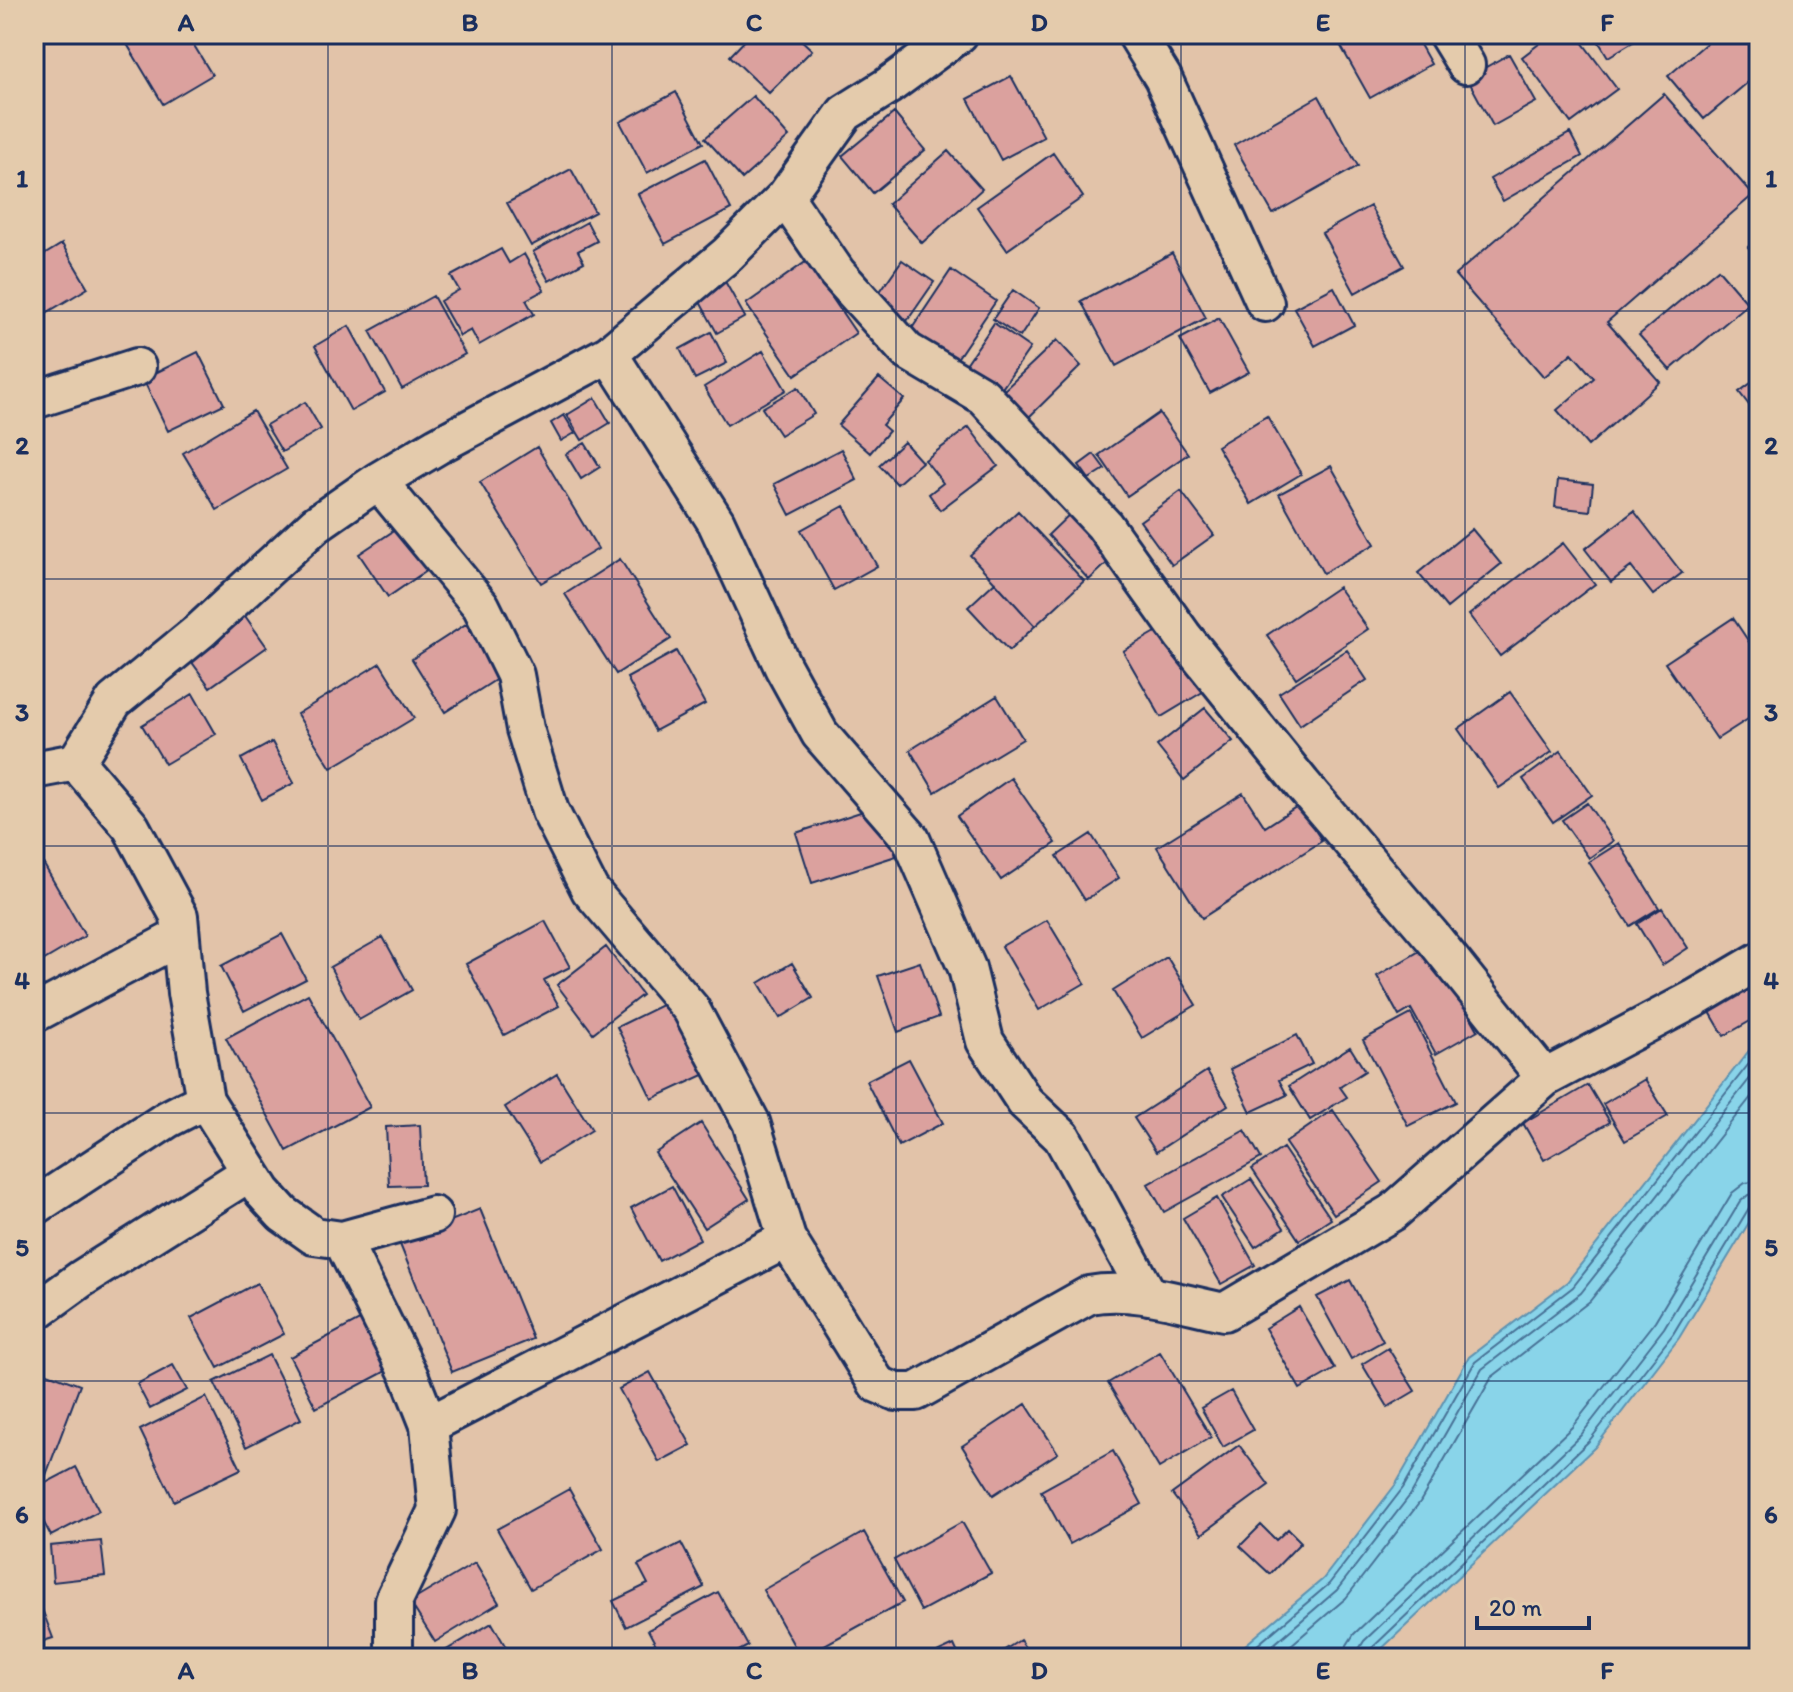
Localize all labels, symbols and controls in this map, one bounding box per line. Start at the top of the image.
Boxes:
text: A [177,6,195,38]
text: B [462,6,479,38]
text: C [746,6,763,38]
text: D [1030,6,1048,38]
text: E [1316,6,1330,38]
text: F [1600,6,1614,38]
text: 1 [16,162,28,194]
text: 1 [1765,162,1777,194]
text: 2 [15,429,29,461]
text: 2 [1764,429,1778,461]
text: 3 [15,696,29,728]
text: 3 [1764,696,1778,728]
text: 4 [14,964,30,996]
text: 4 [1763,964,1779,996]
text: 5 [15,1231,29,1263]
text: 5 [1764,1231,1778,1263]
text: 6 [15,1498,29,1530]
text: 6 [1764,1498,1778,1530]
scale bar [1477,1580,1589,1630]
text: 20 m [1489,1593,1542,1622]
text: A [177,1654,195,1686]
text: B [462,1654,479,1686]
text: C [746,1654,763,1686]
text: D [1030,1654,1048,1686]
text: E [1316,1654,1330,1686]
text: F [1600,1654,1614,1686]

